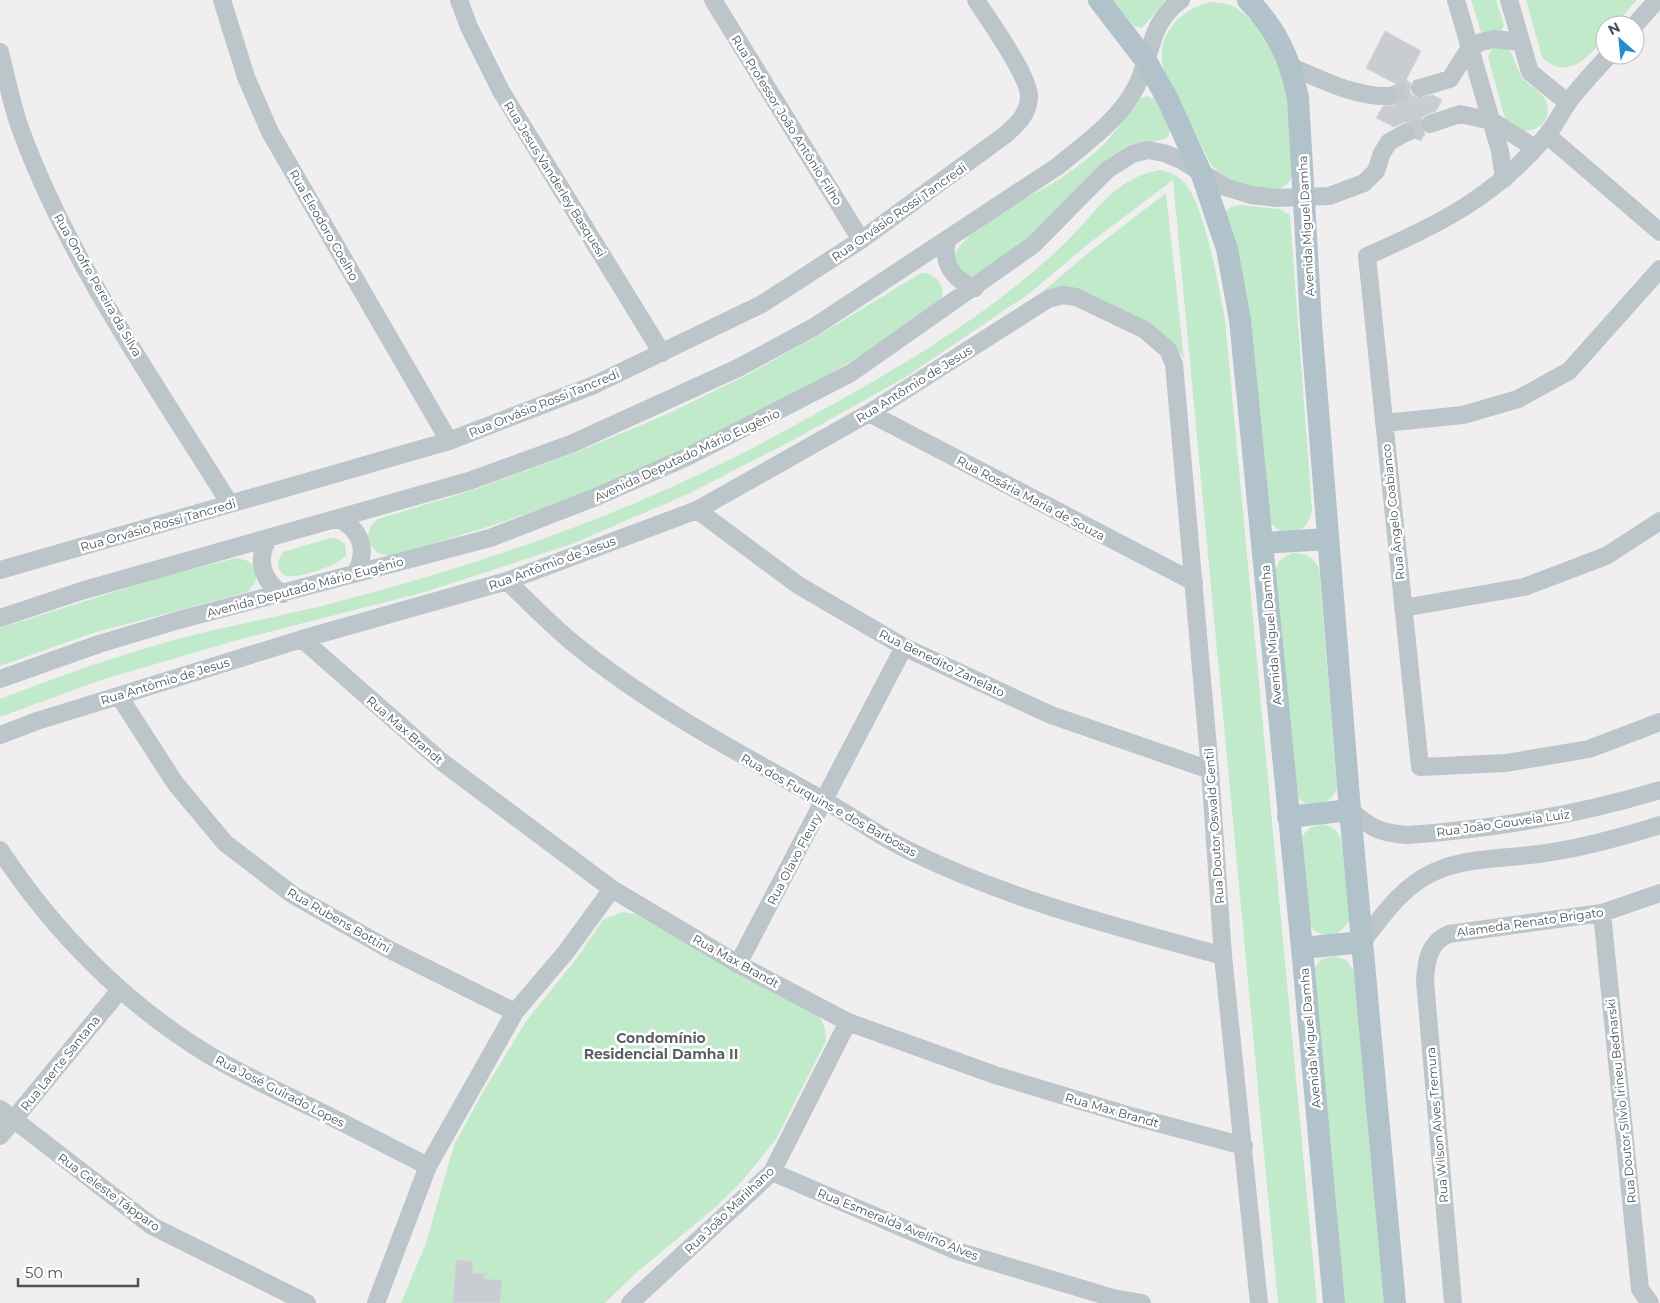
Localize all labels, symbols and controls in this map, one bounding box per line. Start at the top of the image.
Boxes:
north arrow [1595,15,1645,65]
text: N [1605,18,1623,39]
street label: Rua Professor João Antônio Filho [728,32,846,208]
street label: Rua Jesus Vanderley Basquesi [501,98,609,260]
street label: Avenida Miguel Damha [1295,155,1317,297]
street label: Rua Orvásio Rossi Tancredi [829,160,969,264]
street label: Rua Eleodoro Coelho [286,167,362,283]
street label: Rua Onofre Pereira da Silva [51,211,145,359]
street label: Rua Antômio de Jesus [853,342,975,426]
street label: Rua Orvásio Rossi Tancredi [466,366,622,440]
street label: Avenida Deputado Mário Eugênio [592,405,782,505]
street label: Rua Ângelo Coabianco [1378,443,1408,581]
street label: Rua Rosária Maria de Souza [954,452,1108,544]
street label: Rua Orvásio Rossi Tancredi [78,496,238,554]
street label: Rua Antômio de Jesus [486,533,618,593]
street label: Avenida Deputado Mário Eugênio [205,553,405,621]
street label: Avenida Miguel Damha [1257,564,1285,706]
street label: Rua Benedito Zanelato [877,626,1007,700]
street label: Rua Antômio de Jesus [99,654,231,708]
street label: Rua Max Brandt [364,693,446,767]
street label: Rua Doutor Oswald Gentil [1201,748,1227,904]
street label: Rua dos Furquins e dos Barbosas [739,750,920,860]
street label: Rua João Gouveia Luiz [1435,806,1571,840]
street label: Rua Olavo Fleury [764,810,825,907]
street label: Rua Rubens Bottini [285,884,393,956]
street label: Alameda Renato Brigato [1456,904,1604,940]
street label: Rua Max Brandt [690,931,782,991]
street label: Avenida Miguel Damha [1296,967,1324,1109]
street label: Rua Doutor Sílvio Irineu Bednarski [1603,998,1639,1204]
street label: Rua Laerte Santana [17,1012,103,1114]
district label: Condomínio Residencial Damha II [584,1029,738,1063]
street label: Rua Wilson Alves Tremura [1423,1046,1451,1204]
street label: Rua José Guirado Lopes [213,1052,347,1130]
street label: Rua Max Brandt [1064,1089,1161,1131]
street label: Rua Celeste Tápparo [55,1150,163,1234]
street label: Rua João Marilhano [681,1163,777,1257]
street label: Rua Esmeralda Avelino Alves [815,1185,981,1263]
scale bar [18,1256,138,1288]
text: 50 m [25,1263,63,1282]

